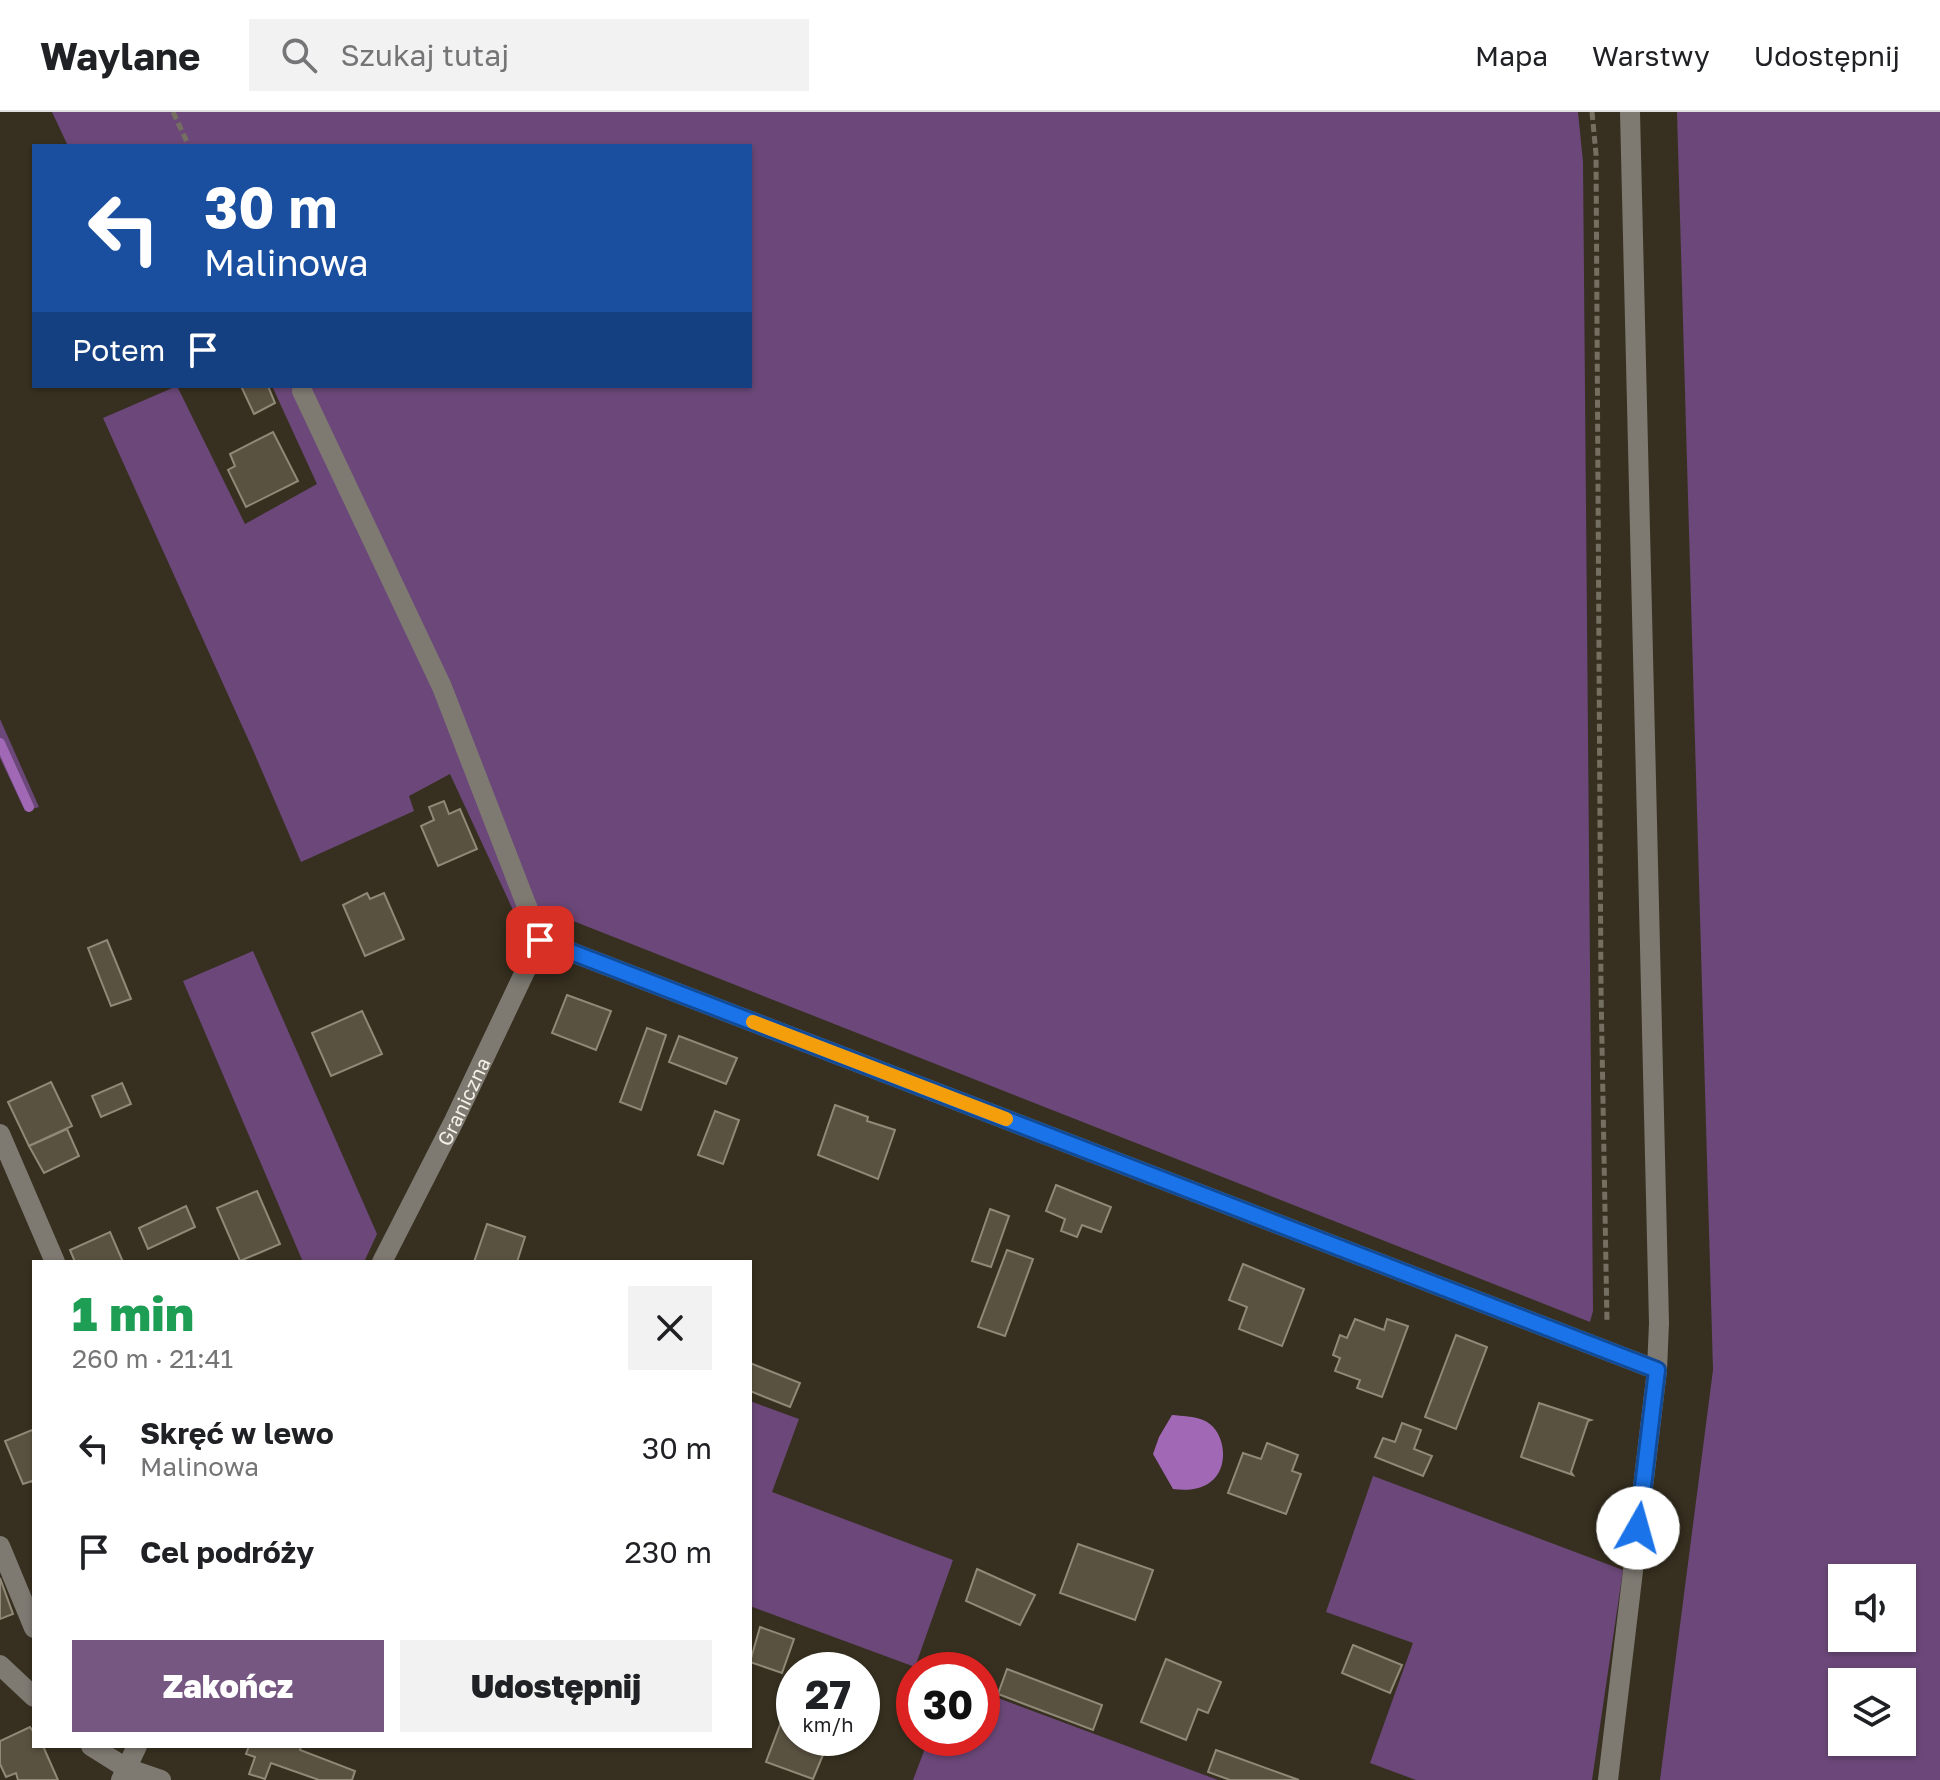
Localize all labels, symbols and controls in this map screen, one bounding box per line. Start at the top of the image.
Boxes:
search box [249,19,809,91]
text: Waylane [40,33,201,78]
icon: search [277,33,321,77]
text: Szukaj tutaj [341,37,509,73]
text: Mapa [1475,39,1548,72]
text: Warstwy [1592,39,1710,72]
text: Udostępnij [1754,39,1900,72]
text: 30 m [204,173,338,240]
icon: left [72,176,176,280]
text: Malinowa [204,241,369,284]
icon: arrive [181,328,225,372]
text: Potem [72,332,165,368]
pin [506,906,574,974]
icon: arrive [518,918,562,962]
street label: Graniczna [431,1053,495,1150]
text: 1 min [72,1284,194,1342]
button: close [628,1286,712,1370]
text: 260 m · 21:41 [72,1343,233,1374]
text: Skręć w lewo [140,1415,334,1451]
icon: left [72,1426,116,1470]
text: 30 m [642,1430,712,1466]
text: Malinowa [140,1451,259,1482]
position arrow [1596,1486,1680,1570]
icon: arrive [72,1530,116,1574]
text: Cel podróży [140,1534,314,1570]
text: 230 m [624,1534,712,1570]
map controls [1828,1564,1916,1756]
button: sound [1828,1564,1916,1652]
button: Zakończ [72,1640,384,1732]
button: Udostępnij [400,1640,712,1732]
speed limit sign: 30 [896,1652,1000,1756]
button: layers [1828,1668,1916,1756]
text: 27 [805,1670,851,1718]
text: km/h [803,1712,853,1736]

